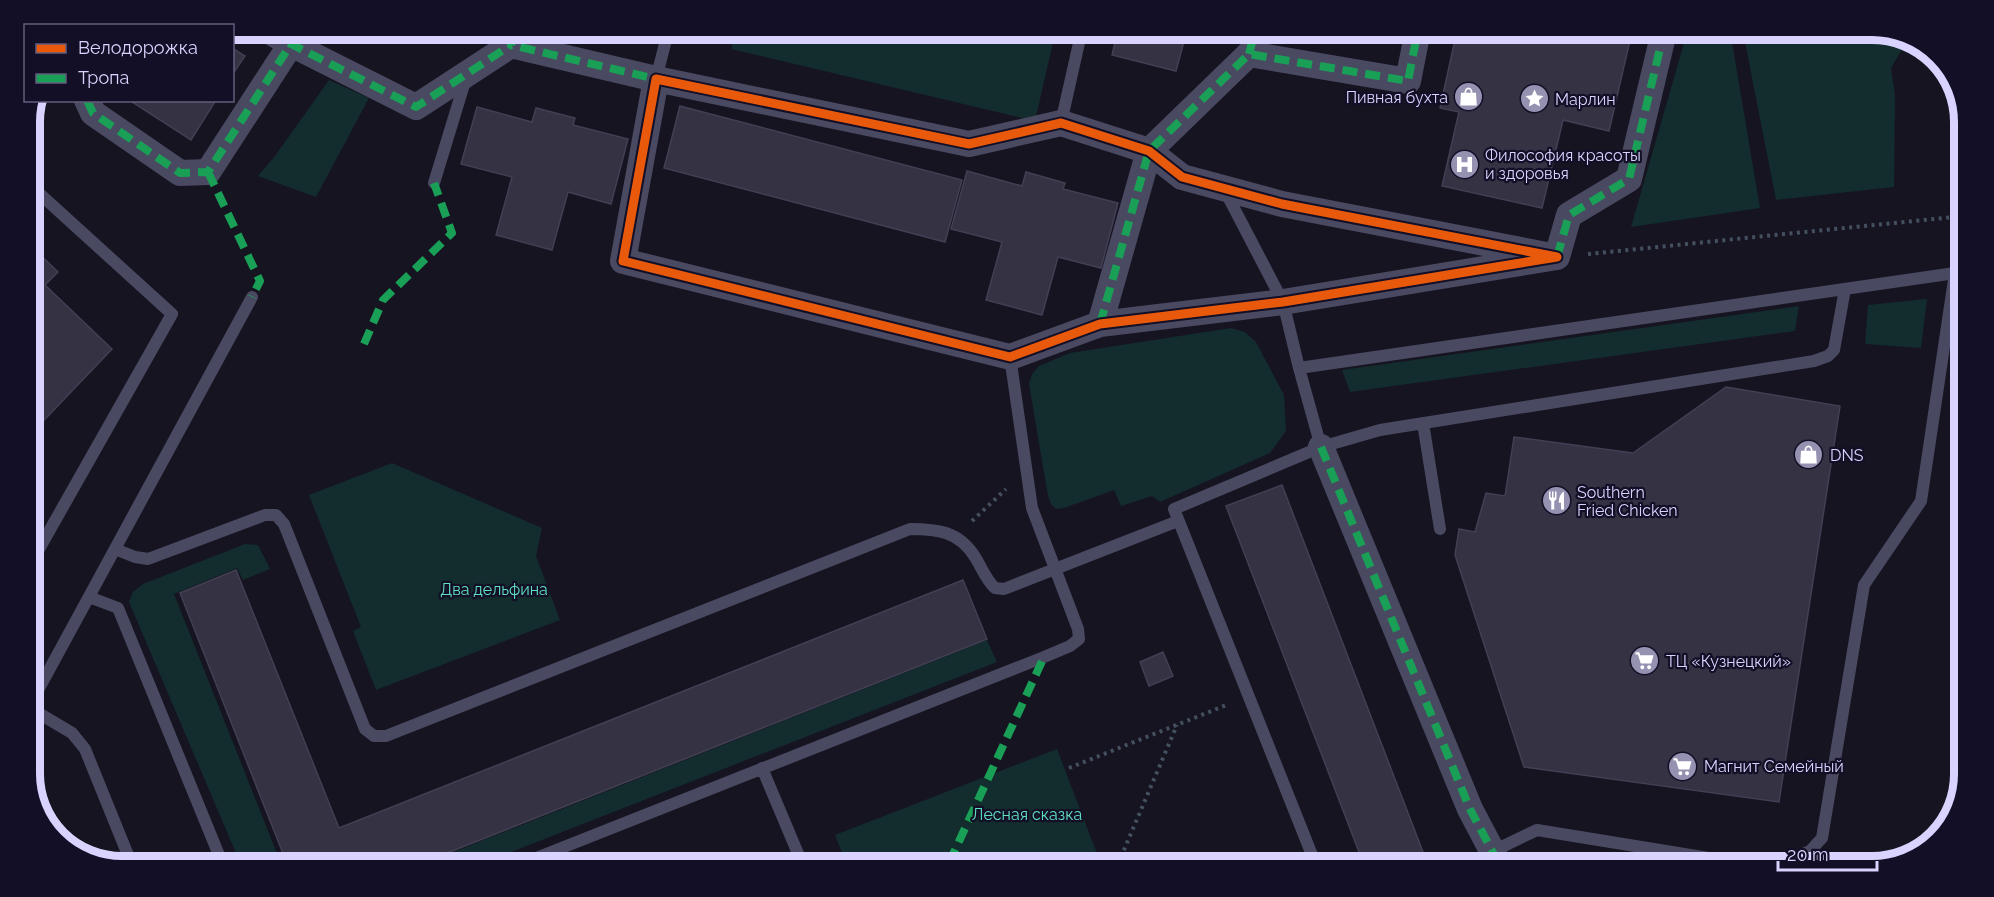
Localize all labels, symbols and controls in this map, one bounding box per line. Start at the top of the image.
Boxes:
legend [24,24,234,102]
text: Велодорожка [78,37,198,58]
text: Тропа [78,67,129,88]
shop icon: Пивная бухта [1453,81,1485,113]
place icon: Марлин [1518,83,1550,115]
place label: Пивная бухта [1346,88,1448,107]
place label: Марлин [1555,90,1615,109]
place label: Философия красоты и здоровья [1485,146,1641,183]
hospital icon: Философия красоты и здоровья [1448,148,1480,180]
shop icon: DNS [1793,439,1825,471]
place label: DNS [1830,446,1864,465]
place label: Southern Fried Chicken [1577,483,1678,520]
restaurant icon: Southern Fried Chicken [1540,485,1572,517]
park label: Два дельфина [440,580,548,599]
supermarket icon: ТЦ «Кузнецкий» [1629,645,1661,677]
place label: ТЦ «Кузнецкий» [1666,652,1791,671]
supermarket icon: Магнит Семейный [1667,750,1699,782]
place label: Магнит Семейный [1704,757,1844,776]
park label: Лесная сказка [972,805,1082,824]
scale bar [1778,834,1877,872]
text: 20 m [1787,844,1829,865]

